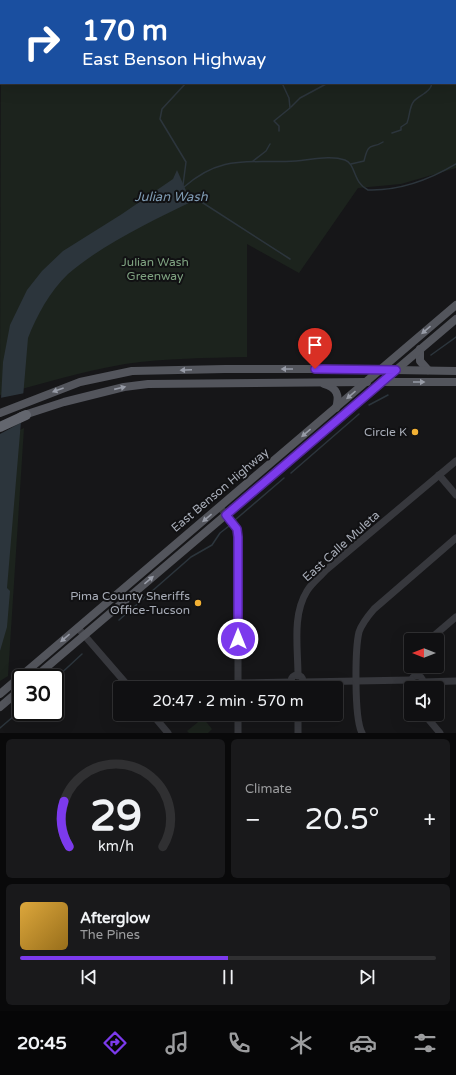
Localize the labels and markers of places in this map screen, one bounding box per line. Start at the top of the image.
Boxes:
pin [298,328,332,369]
place label: Circle K [364,425,407,439]
marker: Circle K [410,427,420,437]
place label: Pima County Sheriffs Office-Tucson [70,589,190,617]
marker: Pima County Sheriffs Office-Tucson [193,598,203,608]

